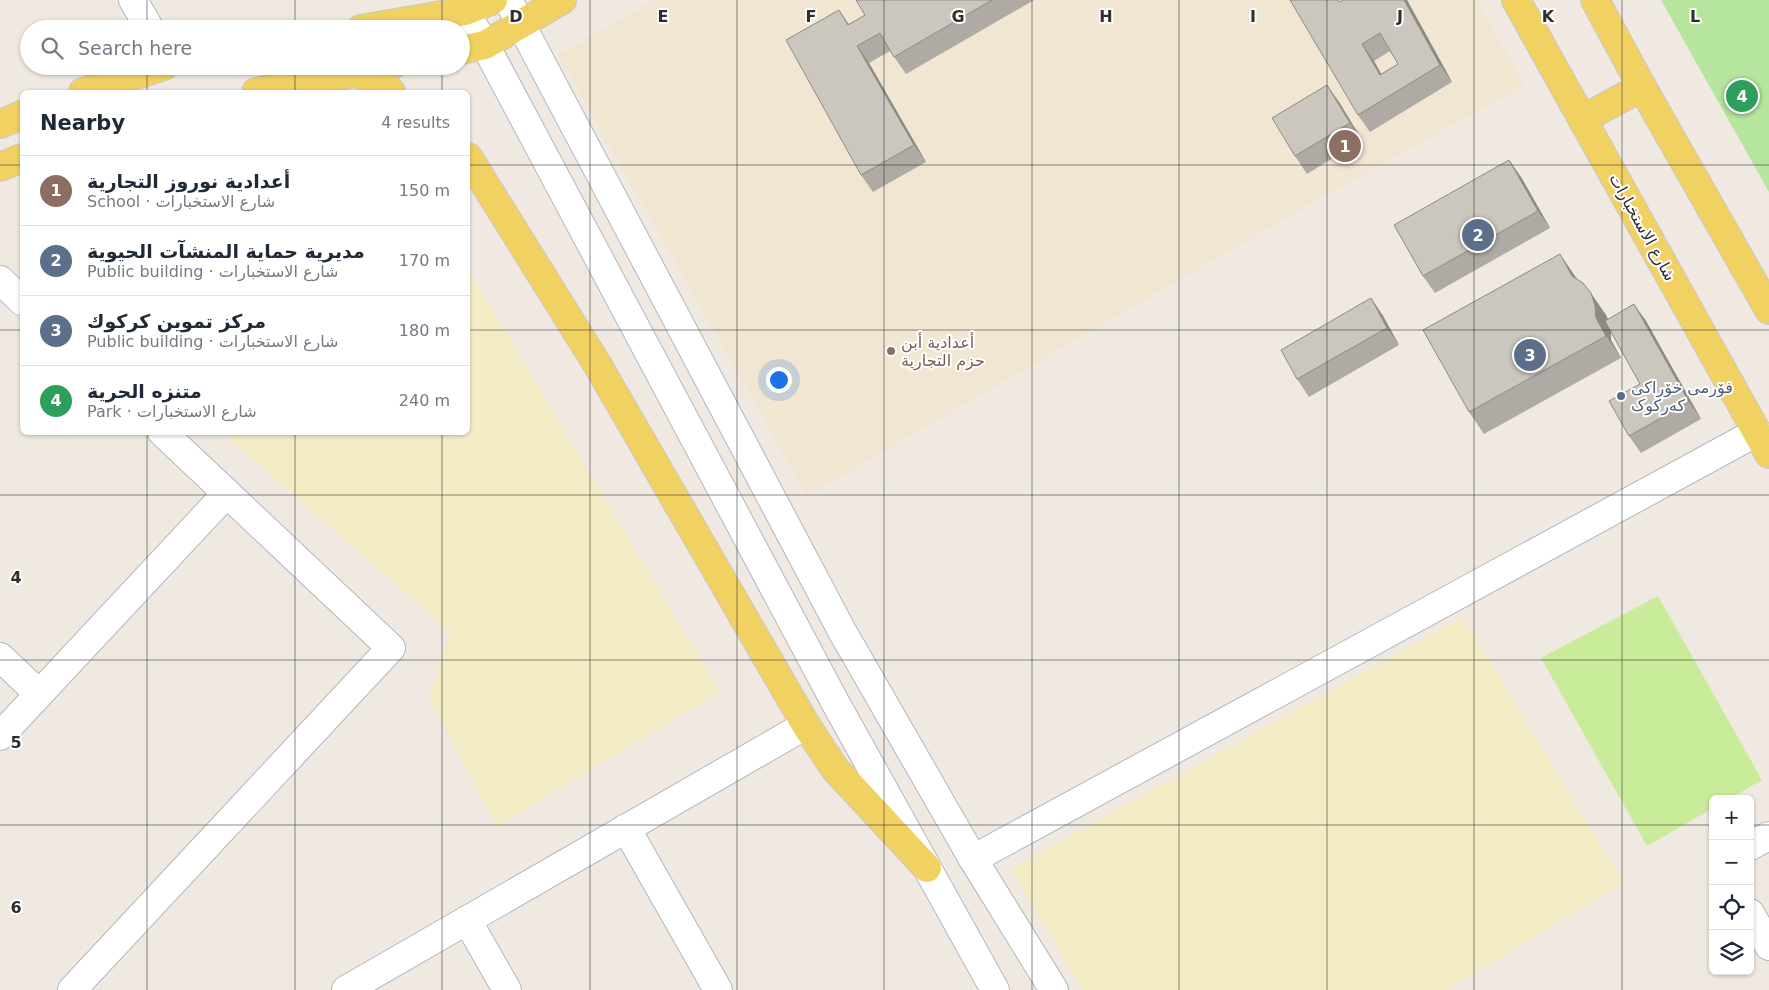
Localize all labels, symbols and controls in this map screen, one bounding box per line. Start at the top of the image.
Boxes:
text: D [509,7,523,26]
text: E [658,7,668,26]
text: F [806,7,816,26]
text: G [951,7,965,26]
text: H [1099,7,1113,26]
text: I [1250,7,1256,26]
text: J [1396,7,1403,26]
text: K [1542,7,1555,26]
text: L [1690,7,1700,26]
search box [20,20,470,75]
icon: search [38,34,66,62]
text: Search here [78,37,192,59]
pin: 4 [1726,77,1758,115]
text: Nearby [40,111,125,135]
text: 4 results [381,113,450,132]
pin: 1 [1329,127,1361,165]
text: أعدادية نوروز التجارية [87,170,290,192]
street label: شارع الاستخبارات [1604,170,1680,285]
text: 1 [50,181,62,200]
text: 150 m [399,181,450,200]
text: School · شارع الاستخبارات [87,192,275,211]
pin: 2 [1462,216,1494,254]
text: مديرية حماية المنشآت الحيوية [87,240,365,262]
text: 2 [50,251,62,270]
text: 170 m [399,251,450,270]
text: Public building · شارع الاستخبارات [87,262,339,281]
text: مركز تموين كركوك [87,310,266,332]
text: 3 [50,321,62,340]
text: 180 m [399,321,450,340]
text: Public building · شارع الاستخبارات [87,332,339,351]
place label: أعدادية أبن حزم التجارية [901,332,985,371]
pin: 3 [1514,336,1546,374]
marker: أعدادية أبن حزم التجارية [885,345,897,357]
your location [766,367,792,393]
place label: فۆرمی خۆراکی کەرکوک [1631,378,1733,416]
text: متنزه الحرية [87,380,202,402]
marker: فۆرمی خۆراکی کەرکوک [1615,390,1627,402]
text: 4 [50,391,62,410]
text: 240 m [399,391,450,410]
text: Park · شارع الاستخبارات [87,402,257,421]
text: 4 [10,568,22,587]
text: 5 [10,733,22,752]
map controls [1709,795,1754,975]
button: + [1709,795,1754,840]
button: − [1709,840,1754,885]
button: locate [1709,885,1754,930]
text: 6 [10,898,22,917]
button: layers [1709,930,1754,975]

